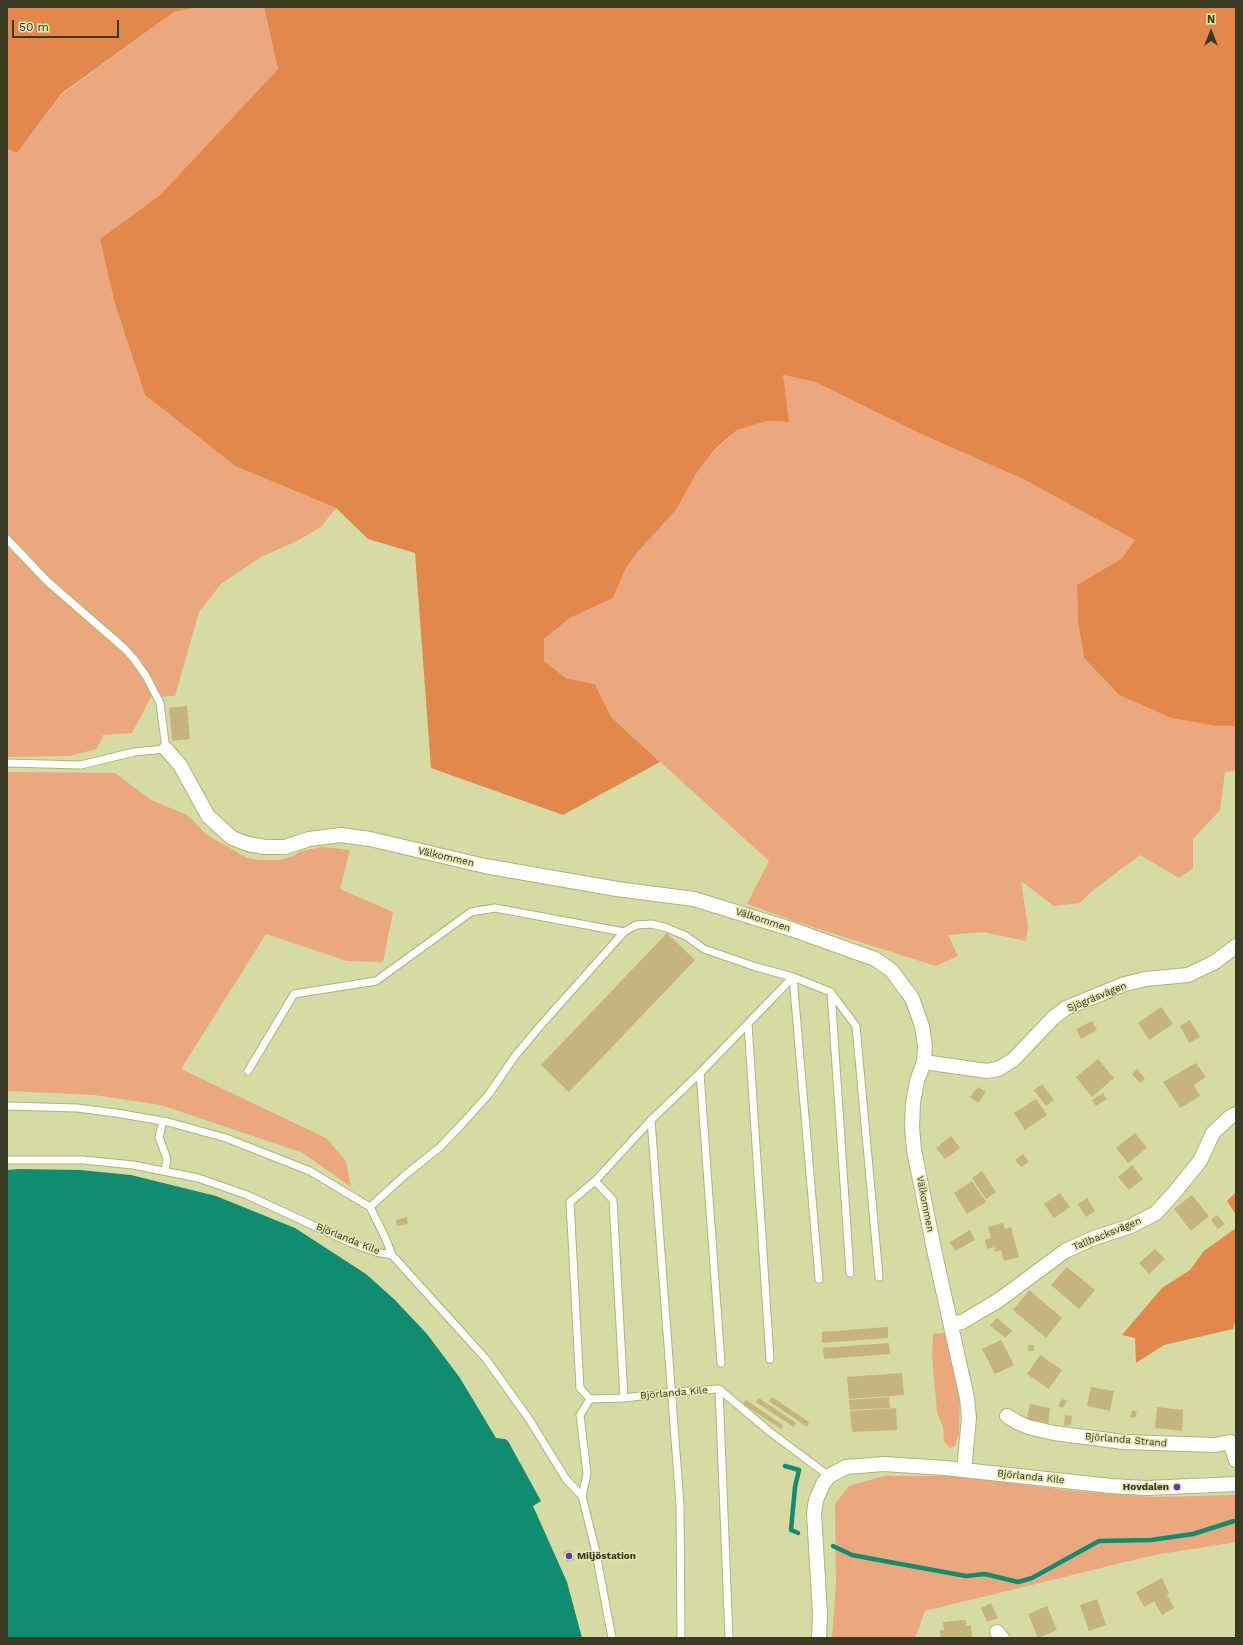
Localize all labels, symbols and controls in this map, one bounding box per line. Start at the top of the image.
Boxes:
scale bar [14,12,121,38]
north arrow [1191,12,1231,52]
text: N [1207,13,1215,26]
text: 50 m [19,20,49,34]
street label: Välkommen [417,845,475,869]
street label: Välkommen [734,905,792,935]
street label: Sjögräsvägen [1066,980,1128,1014]
street label: Välkommen [914,1175,936,1233]
street label: Tallbacksvägen [1071,1215,1143,1253]
street label: Björlanda Kile [314,1221,382,1257]
street label: Björlanda Kile [640,1384,708,1402]
street label: Björlanda Strand [1085,1430,1167,1450]
street label: Björlanda Kile [997,1468,1065,1486]
place label: Hovdalen [1123,1481,1169,1493]
marker: Hovdalen [1172,1482,1182,1492]
place label: Miljöstation [577,1550,636,1562]
marker: Miljöstation [564,1551,574,1561]

